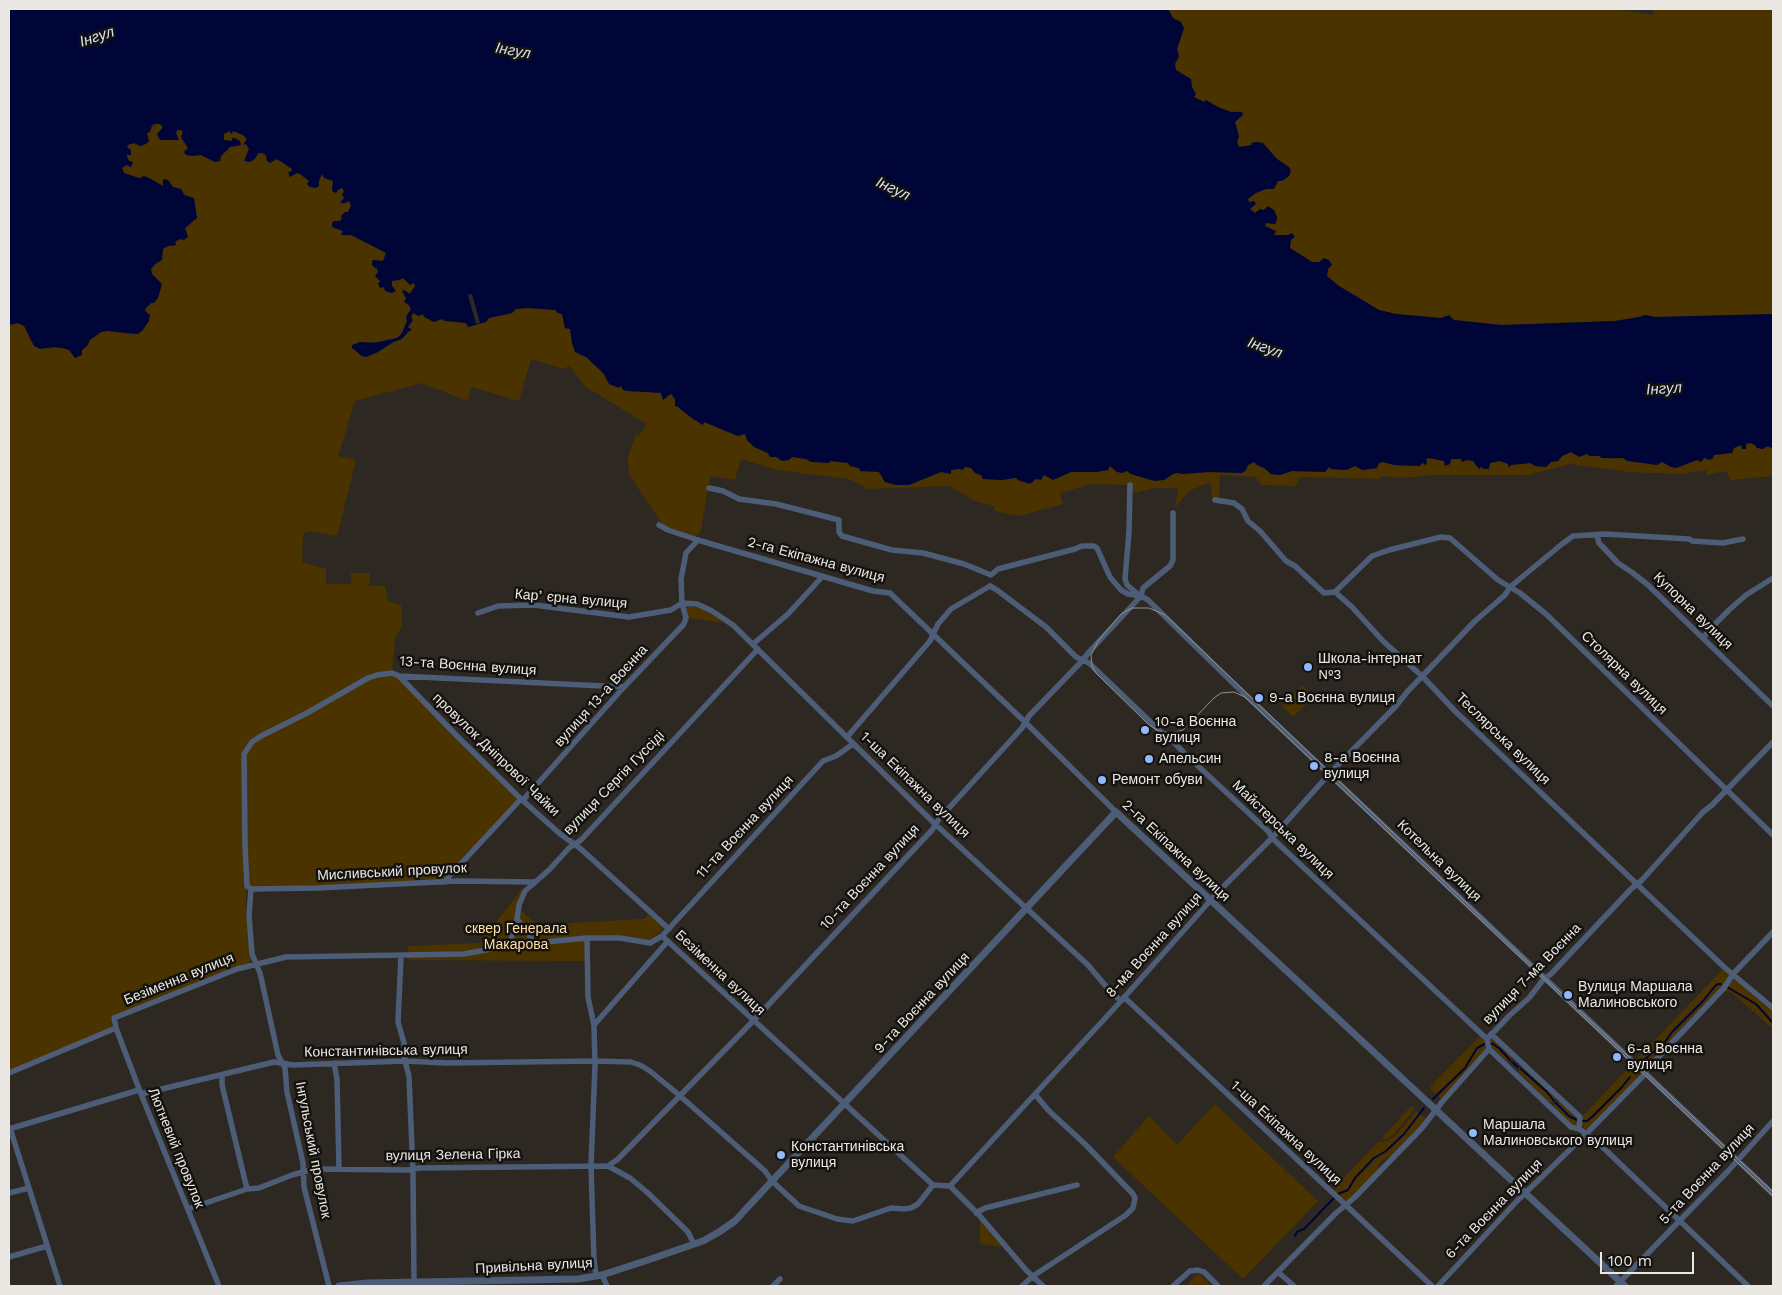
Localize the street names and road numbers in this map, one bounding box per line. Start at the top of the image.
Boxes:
street label: 2-га Екіпажна вулиця [746,534,886,586]
street label: Купорна вулиця [1650,569,1736,653]
street label: Карʼєрна вулиця [514,586,628,612]
street label: Столярна вулиця [1577,628,1671,718]
street label: вулиця 13-а Воєнна [551,642,651,750]
street label: 13-та Воєнна вулиця [399,653,537,679]
street label: провулок Дніпрової Чайки [429,690,563,820]
street label: Теслярська вулиця [1452,690,1554,788]
street label: вулиця Сергія Гуссіді [560,727,668,839]
street label: 1-ша Екіпажна вулиця [857,728,973,842]
street label: 11-та Воєнна вулиця [693,772,797,882]
street label: Майстерська вулиця [1229,777,1337,883]
street label: 2-га Екіпажна вулиця [1119,797,1233,905]
street label: Котельна вулиця [1393,817,1485,905]
street label: 10-та Воєнна вулиця [817,821,923,933]
street label: Мисливський провулок [317,860,467,884]
street label: 8-ма Воєнна вулиця [1102,889,1206,1001]
street label: вулиця 7-ма Воєнна [1479,920,1585,1028]
street label: Безіменна вулиця [671,927,769,1019]
street label: Безіменна вулиця [122,949,236,1009]
street label: 9-та Воєнна вулиця [871,949,973,1057]
street label: Константинівська вулиця [304,1041,468,1061]
street label: 1-ша Екіпажна вулиця [1227,1077,1345,1189]
street label: Інгульський провулок [291,1080,335,1220]
street label: Лютневий провулок [144,1085,208,1211]
street label: 5-та Воєнна вулиця [1656,1120,1758,1228]
street label: вулиця Зелена Гірка [385,1145,521,1165]
street label: 6-та Воєнна вулиця [1442,1156,1546,1262]
street label: Привільна вулиця [475,1255,593,1277]

